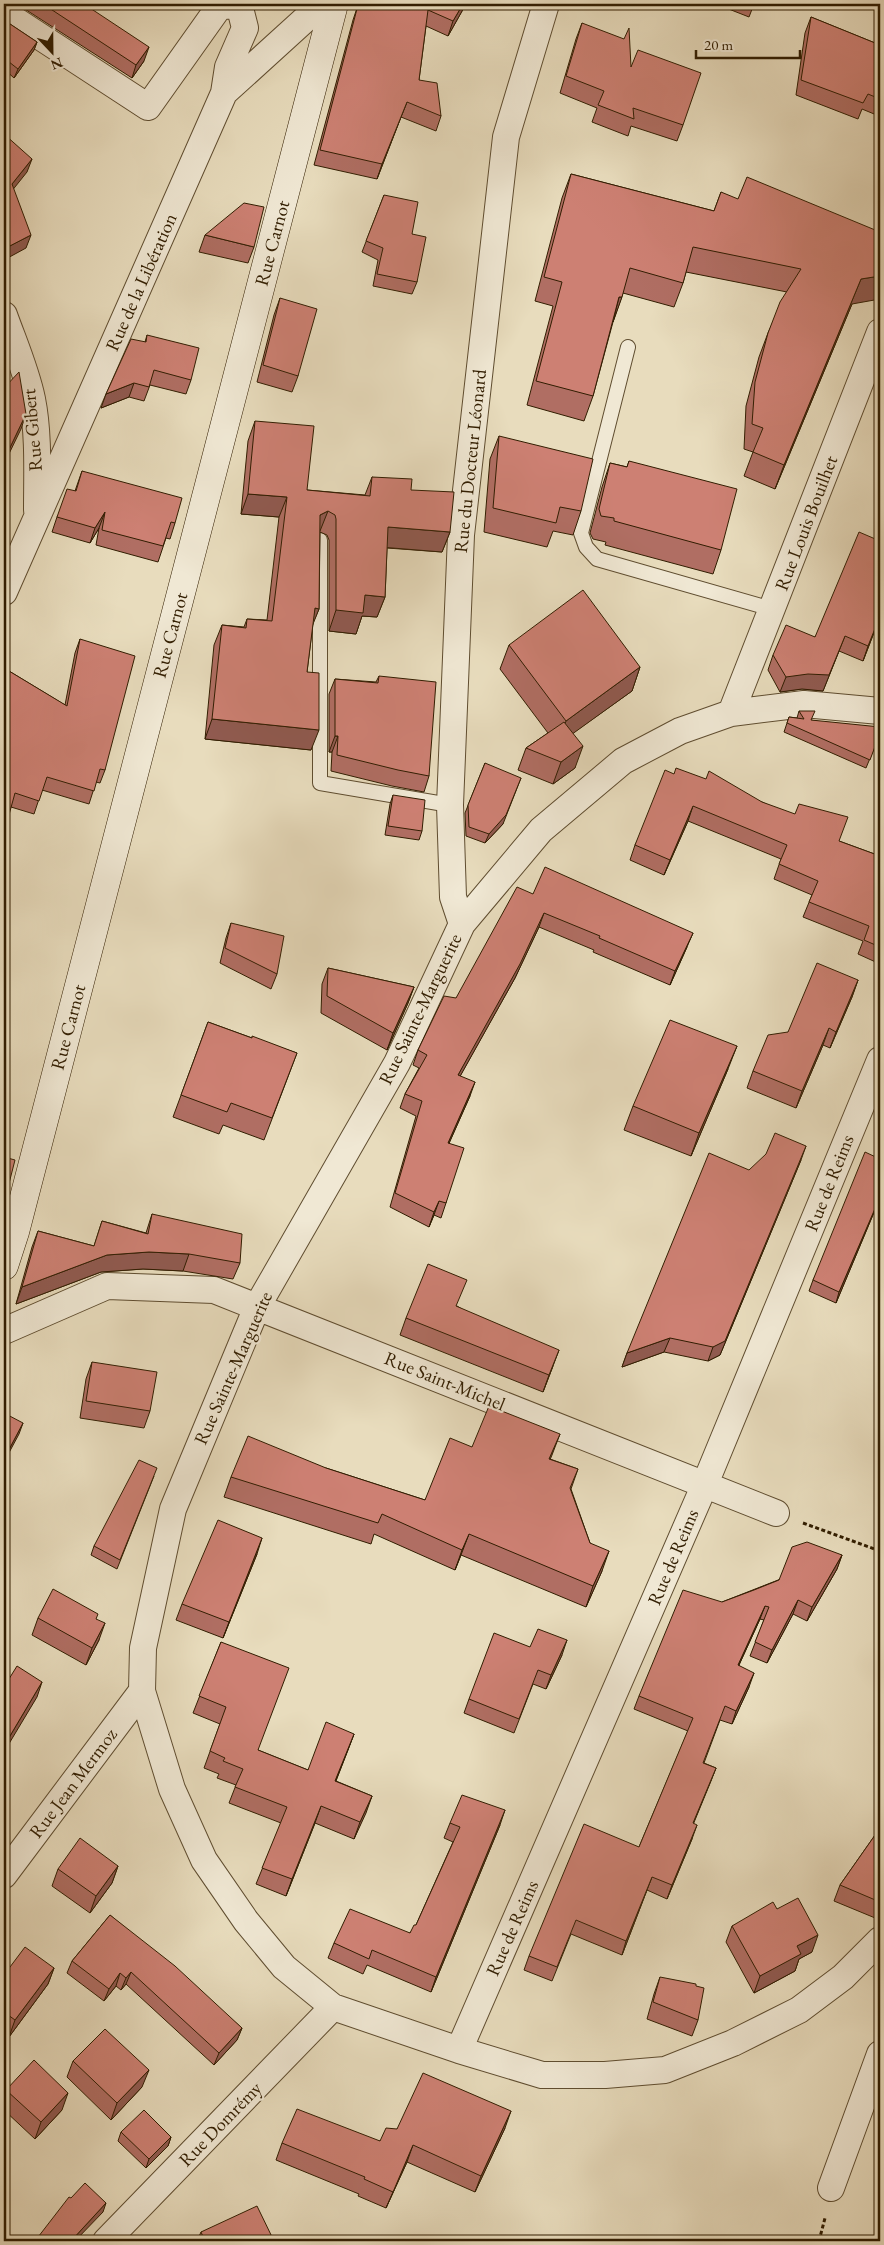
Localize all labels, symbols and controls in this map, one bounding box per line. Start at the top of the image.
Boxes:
north arrow [28,28,78,78]
scale bar [696,28,800,60]
text: 20 m [704,35,733,54]
text: N [48,54,65,75]
street label: Rue Carnot [249,197,295,289]
street label: Rue de la Libération [99,209,183,355]
street label: Rue du Docteur Léonard [448,368,492,554]
street label: Rue Gibert [16,388,48,472]
street label: Rue Louis Bouilhet [769,452,843,594]
street label: Rue Carnot [147,589,193,681]
street label: Rue Sainte-Marguerite [373,929,467,1089]
street label: Rue Carnot [45,981,91,1073]
street label: Rue de Reims [798,1131,860,1235]
street label: Rue Sainte-Marguerite [188,1287,278,1449]
street label: Rue Saint-Michel [381,1345,510,1417]
street label: Rue de Reims [642,1505,704,1609]
street label: Rue Jean Mermoz [23,1722,123,1843]
street label: Rue de Reims [480,1876,544,1980]
street label: Rue Domrémy [173,2075,267,2172]

